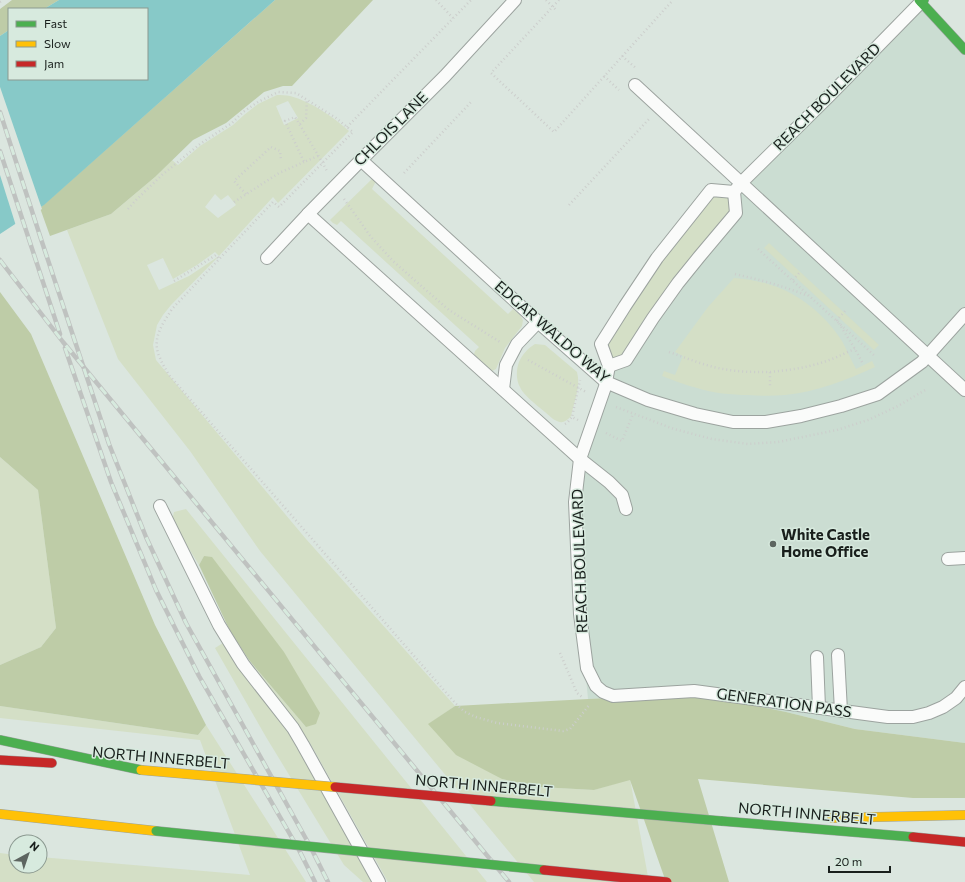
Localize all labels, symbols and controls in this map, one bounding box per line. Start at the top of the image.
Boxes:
legend [8,8,148,80]
text: Fast [44,16,67,30]
text: Slow [44,36,71,50]
street label: REACH BOULEVARD [769,39,884,154]
text: Jam [44,56,64,71]
street label: CHLOIS LANE [350,88,431,169]
street label: EDGAR WALDO WAY [491,276,614,386]
street label: REACH BOULEVARD [567,489,591,633]
place label: White Castle Home Office [781,525,870,560]
marker: White Castle Home Office [768,539,778,549]
street label: GENERATION PASS [716,684,853,720]
street label: NORTH INNERBELT [91,742,231,772]
street label: NORTH INNERBELT [414,770,554,800]
street label: NORTH INNERBELT [737,798,877,828]
north arrow [8,834,48,874]
text: N [27,838,42,854]
scale bar [829,848,890,874]
text: 20 m [835,854,862,868]

